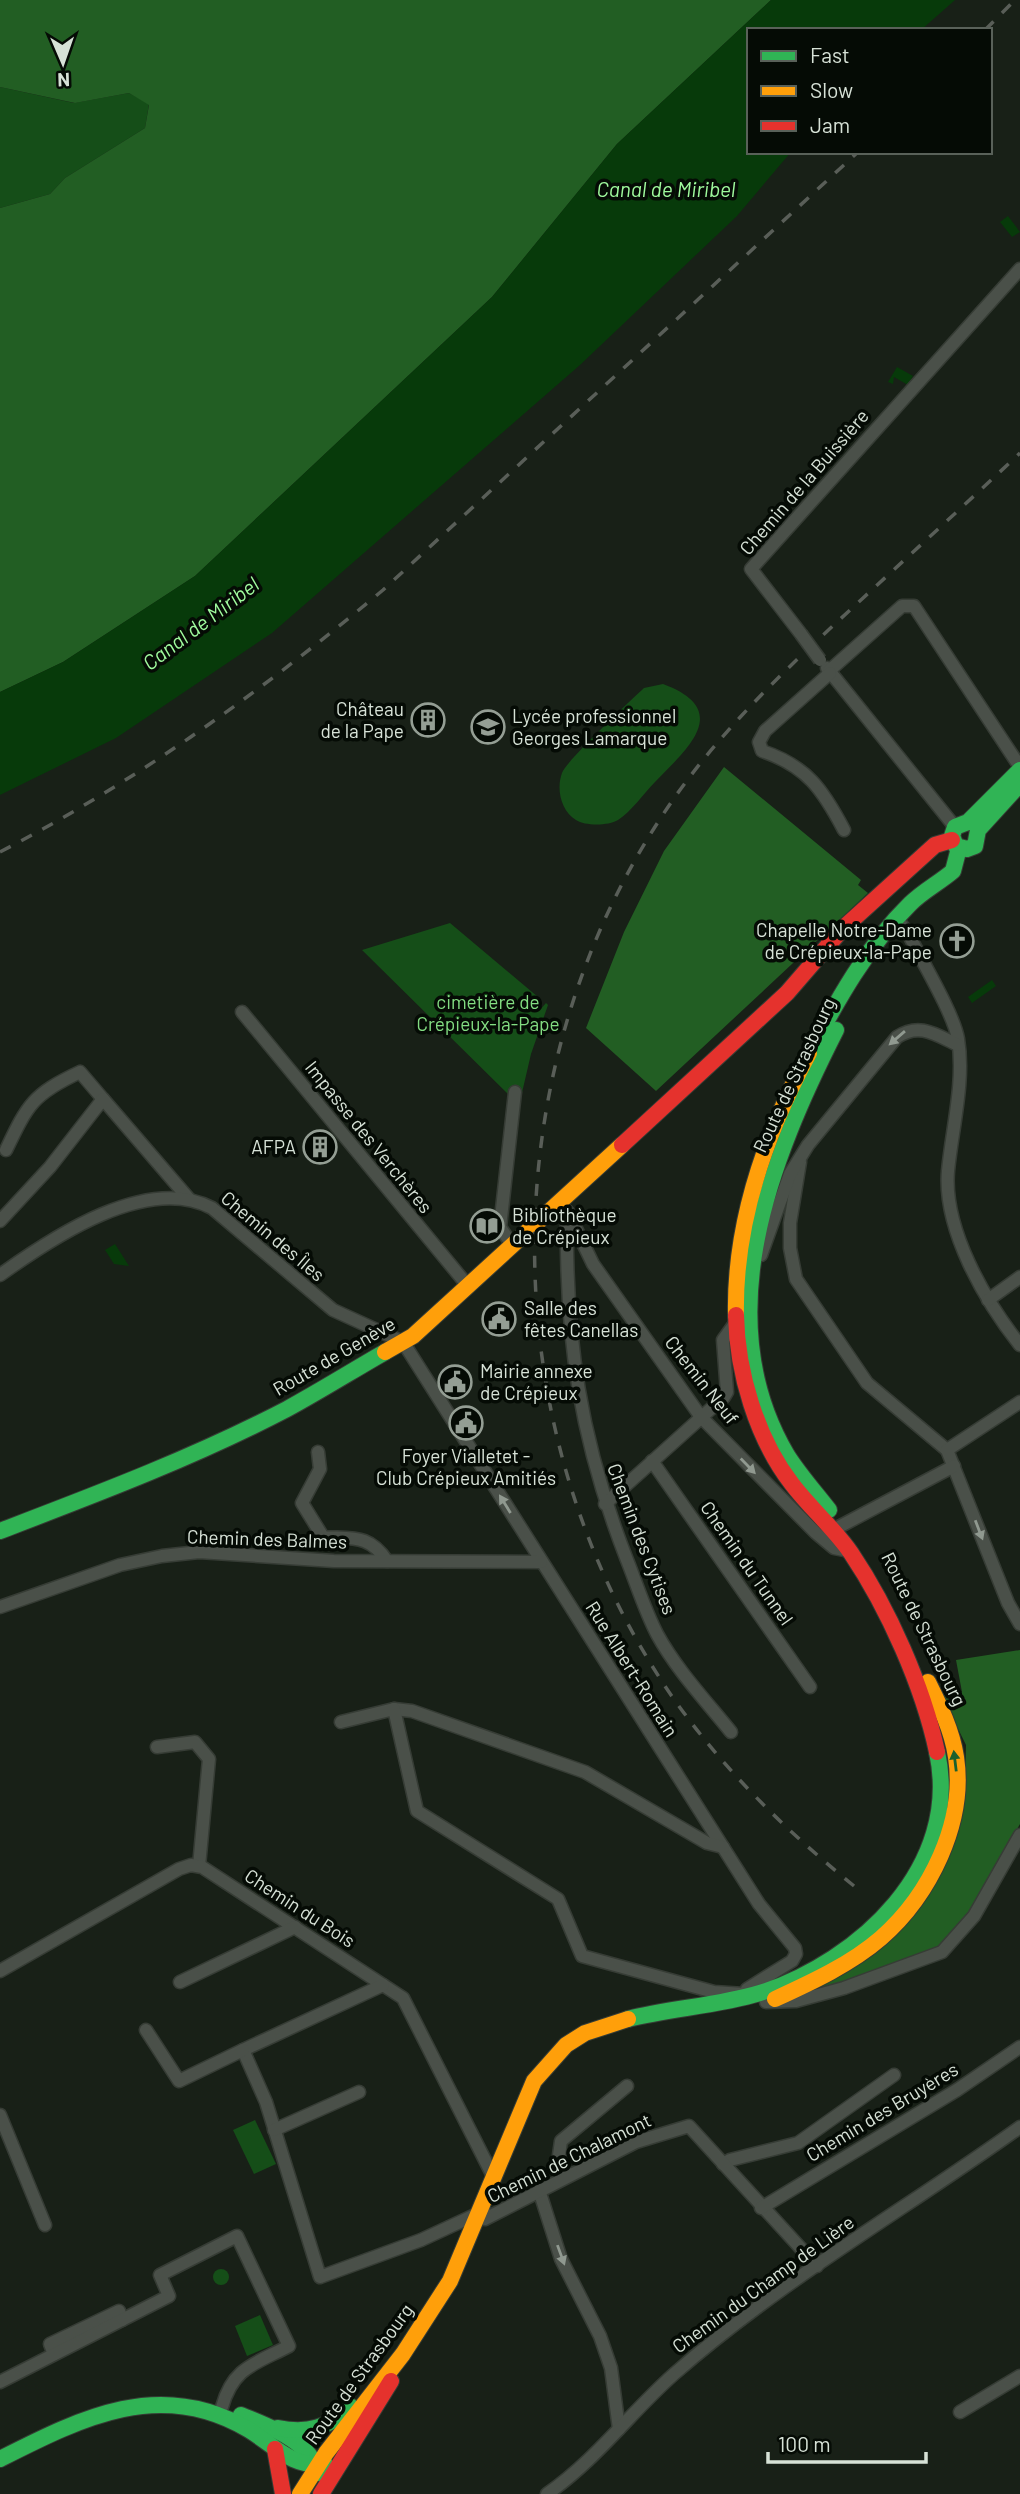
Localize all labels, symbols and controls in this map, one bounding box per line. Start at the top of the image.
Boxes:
north arrow [28,28,98,98]
legend [747,28,992,154]
text: Fast [810,42,850,67]
text: N [57,69,70,92]
text: Slow [810,77,853,102]
text: Jam [810,112,850,137]
water label: Canal de Miribel [596,176,736,201]
street label: Chemin de la Buissière [734,404,873,559]
water label: Canal de Miribel [137,571,263,675]
place label: Château de la Pape [320,697,404,742]
building icon: Château de la Pape [409,701,447,739]
place label: Lycée professionnel Georges Lamarque [512,704,676,749]
school or university icon: Lycée professionnel Georges Lamarque [469,708,507,746]
place label: Chapelle Notre-Dame de Crépieux-la-Pape [756,918,932,963]
church icon: Chapelle Notre-Dame de Crépieux-la-Pape [938,922,976,960]
park label: cimetière de Crépieux-la-Pape [416,990,560,1035]
street label: Route de Strasbourg [748,994,840,1156]
one-way arrow [889,1030,906,1045]
street label: Impasse des Verchères [301,1056,438,1217]
building icon: AFPA [301,1128,339,1166]
place label: AFPA [251,1135,296,1158]
street label: Chemin des Îles [217,1186,330,1286]
place label: Bibliothèque de Crépieux [512,1203,617,1248]
library icon: Bibliothèque de Crépieux [468,1207,506,1245]
place label: Salle des fêtes Canellas [524,1296,638,1341]
public building icon: Salle des fêtes Canellas [480,1300,518,1338]
street label: Route de Genève [268,1311,399,1400]
street label: Chemin Neuf [661,1331,744,1429]
place label: Mairie annexe de Crépieux [480,1359,593,1404]
public building icon: Mairie annexe de Crépieux [436,1363,474,1401]
public building icon: Foyer Vialletet - Club Crépieux Amitiés [447,1404,485,1442]
place label: Foyer Vialletet - Club Crépieux Amitiés [376,1444,556,1489]
one-way arrow [740,1457,756,1474]
street label: Chemin des Cytises [603,1460,682,1618]
one-way arrow [498,1494,511,1513]
street label: Chemin du Tunnel [696,1496,799,1629]
one-way arrow [973,1519,984,1540]
street label: Chemin des Balmes [187,1524,347,1553]
street label: Route de Strasbourg [877,1548,972,1709]
street label: Rue Albert-Romain [581,1597,683,1741]
one-way arrow [950,1750,961,1772]
street label: Chemin du Bois [241,1863,360,1952]
street label: Chemin des Bruyères [802,2057,962,2166]
street label: Chemin de Chalamont [483,2108,654,2207]
street label: Chemin du Champ de Lière [667,2210,858,2357]
one-way arrow [556,2245,567,2266]
street label: Route de Strasbourg [300,2299,417,2449]
scale bar [768,2420,926,2464]
text: 100 m [778,2431,831,2456]

